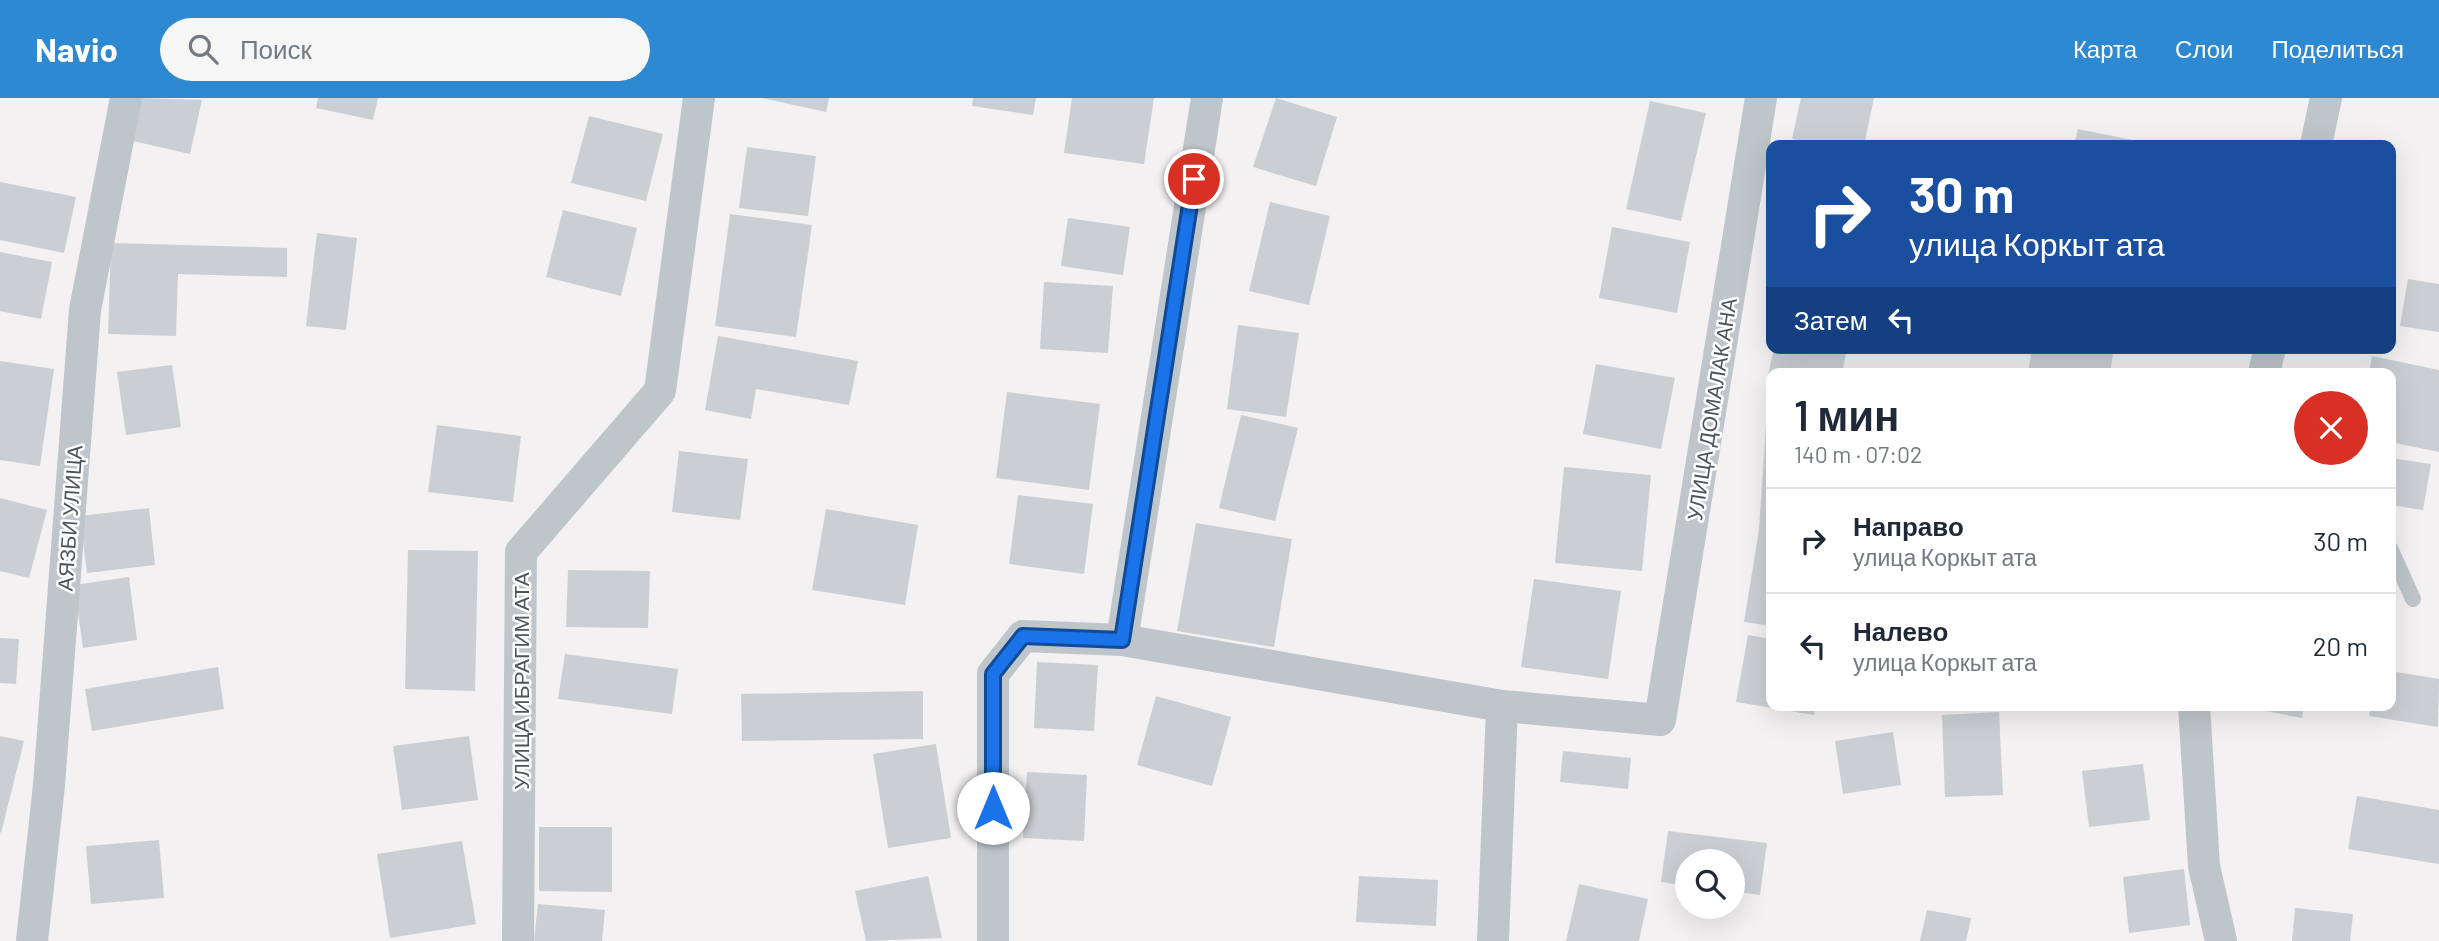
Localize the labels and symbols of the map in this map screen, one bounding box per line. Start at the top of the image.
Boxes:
pin [1164,149,1224,209]
street label: УЛИЦА ДОМАЛАК АНА [1681,296,1741,522]
street label: АЯЗБИ УЛИЦА [51,444,87,592]
street label: УЛИЦА ИБРАГИМ АТА [508,572,533,790]
position arrow [956,771,1030,845]

